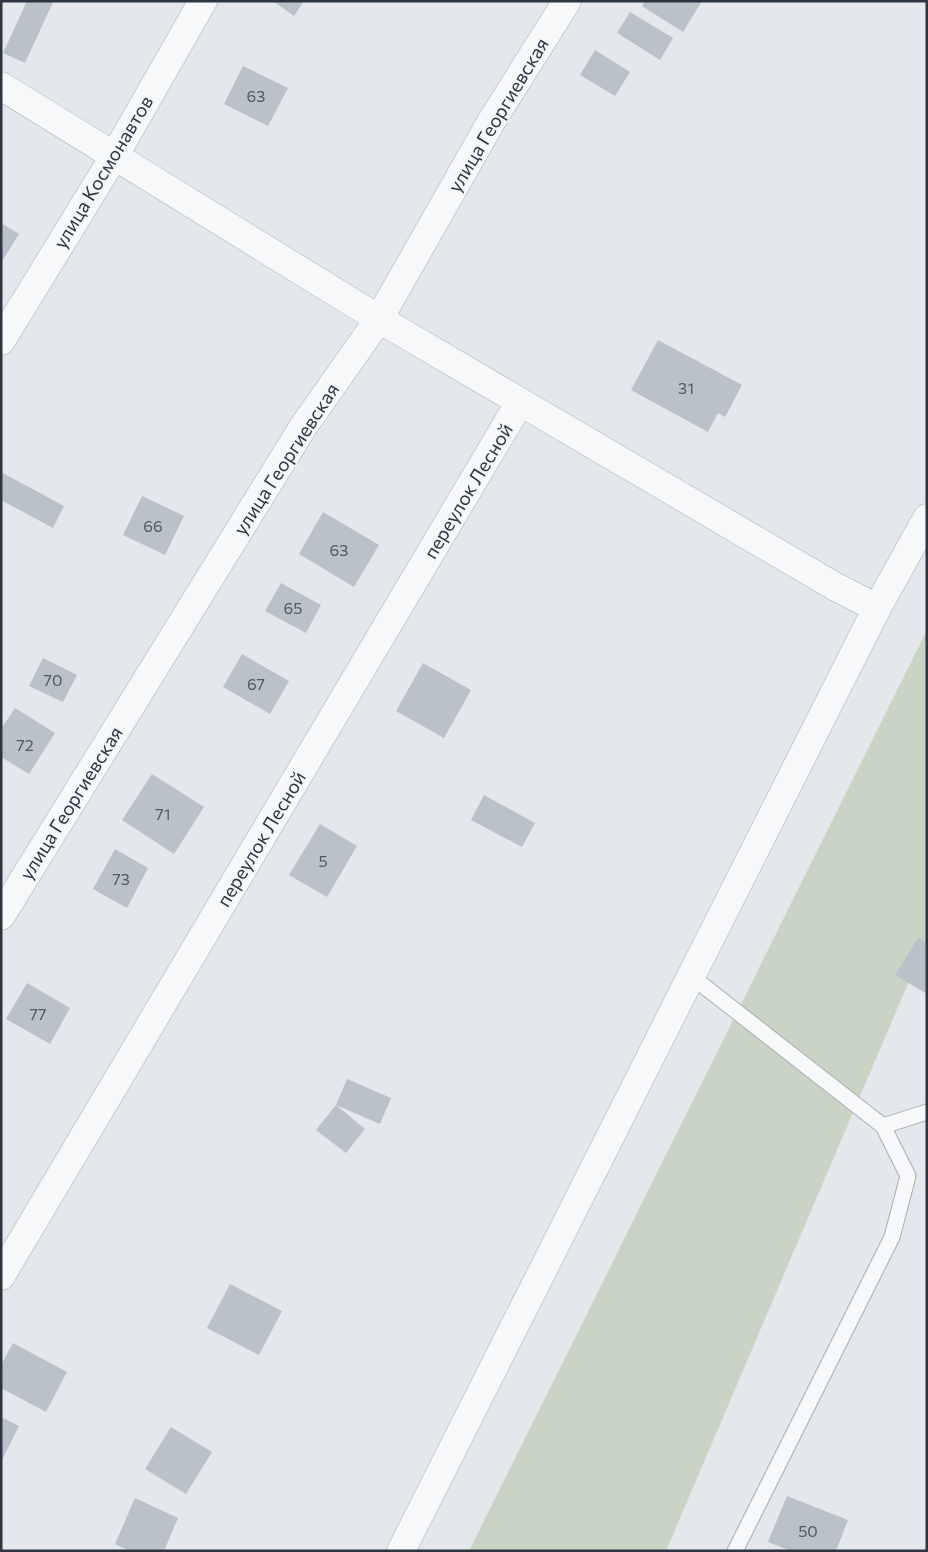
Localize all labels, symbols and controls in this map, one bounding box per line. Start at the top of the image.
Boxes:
street label: улица Георгиевская [442,33,553,196]
house number: 63 [247,86,265,105]
street label: улица Космонавтов [48,91,157,252]
house number: 31 [678,378,694,397]
street label: улица Георгиевская [228,379,343,539]
street label: переулок Лесной [418,419,517,563]
house number: 66 [143,516,163,535]
house number: 63 [330,540,348,559]
house number: 65 [284,598,302,617]
house number: 70 [44,670,62,689]
house number: 67 [247,674,265,693]
street label: улица Георгиевская [14,722,127,883]
house number: 72 [16,735,34,754]
street label: переулок Лесной [211,767,310,911]
house number: 71 [155,804,171,823]
house number: 5 [318,851,328,870]
house number: 73 [112,869,130,888]
house number: 77 [30,1004,46,1023]
house number: 50 [798,1521,818,1540]

